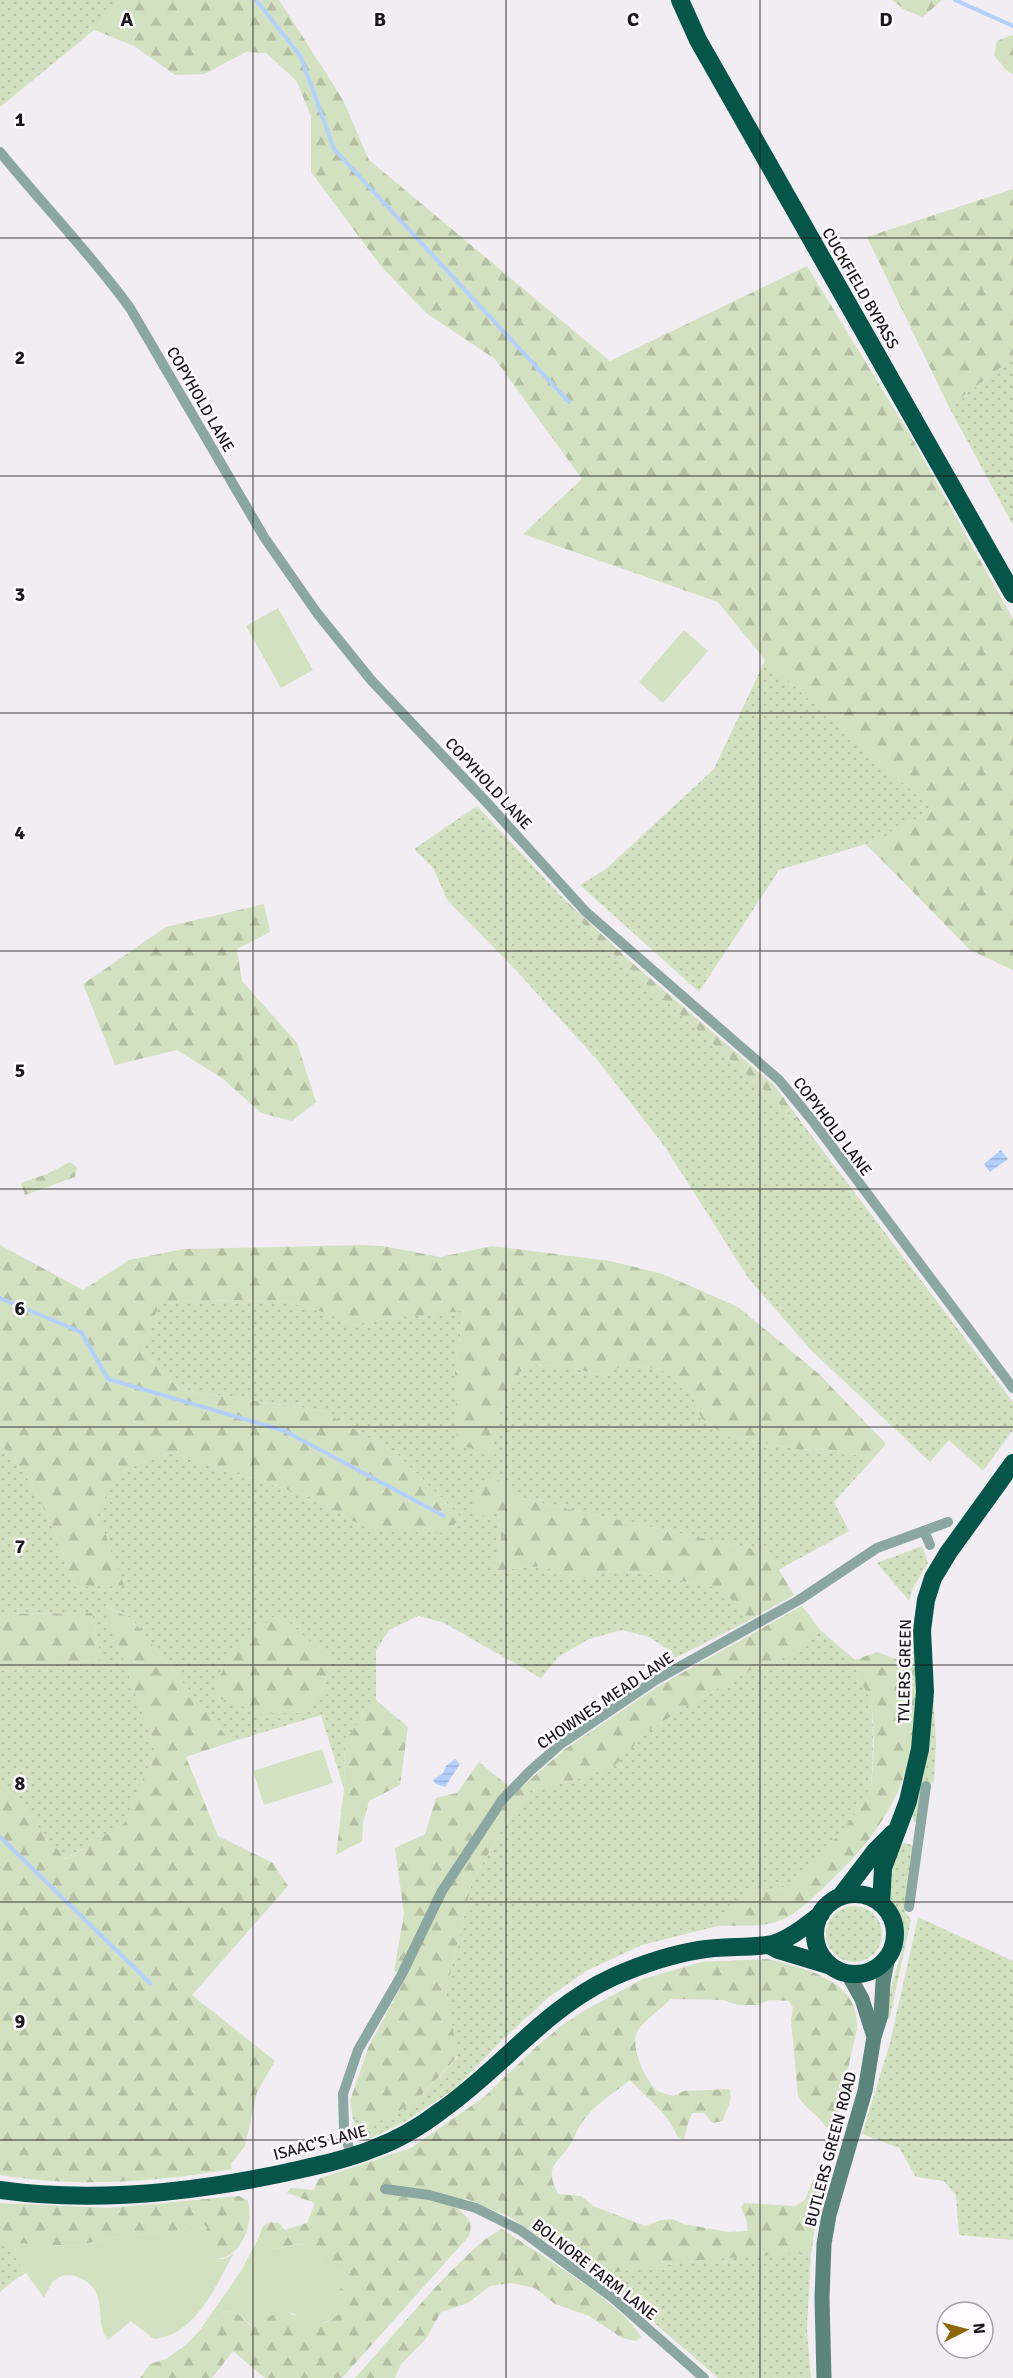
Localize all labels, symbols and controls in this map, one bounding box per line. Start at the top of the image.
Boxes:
text: A [121,7,134,32]
text: B [374,7,386,32]
text: C [627,7,639,32]
text: D [879,7,893,32]
text: 1 [15,107,26,132]
street label: CUCKFIELD BYPASS [817,224,903,353]
street label: COPYHOLD LANE [162,343,238,456]
text: 2 [15,345,25,370]
text: 3 [15,582,25,607]
street label: COPYHOLD LANE [441,734,536,834]
text: 4 [15,820,26,845]
text: 5 [15,1058,25,1083]
street label: COPYHOLD LANE [789,1073,876,1180]
text: 6 [15,1296,26,1321]
text: 7 [15,1534,26,1559]
street label: TYLERS GREEN [894,1619,916,1723]
street label: CHOWNES MEAD LANE [533,1648,678,1754]
text: 8 [15,1771,26,1796]
text: 9 [15,2009,26,2034]
street label: BUTLERS GREEN ROAD [801,2070,861,2229]
street label: ISAAC'S LANE [271,2121,369,2165]
street label: BOLNORE FARM LANE [528,2215,661,2325]
north arrow [935,2300,995,2360]
text: N [968,2322,989,2335]

